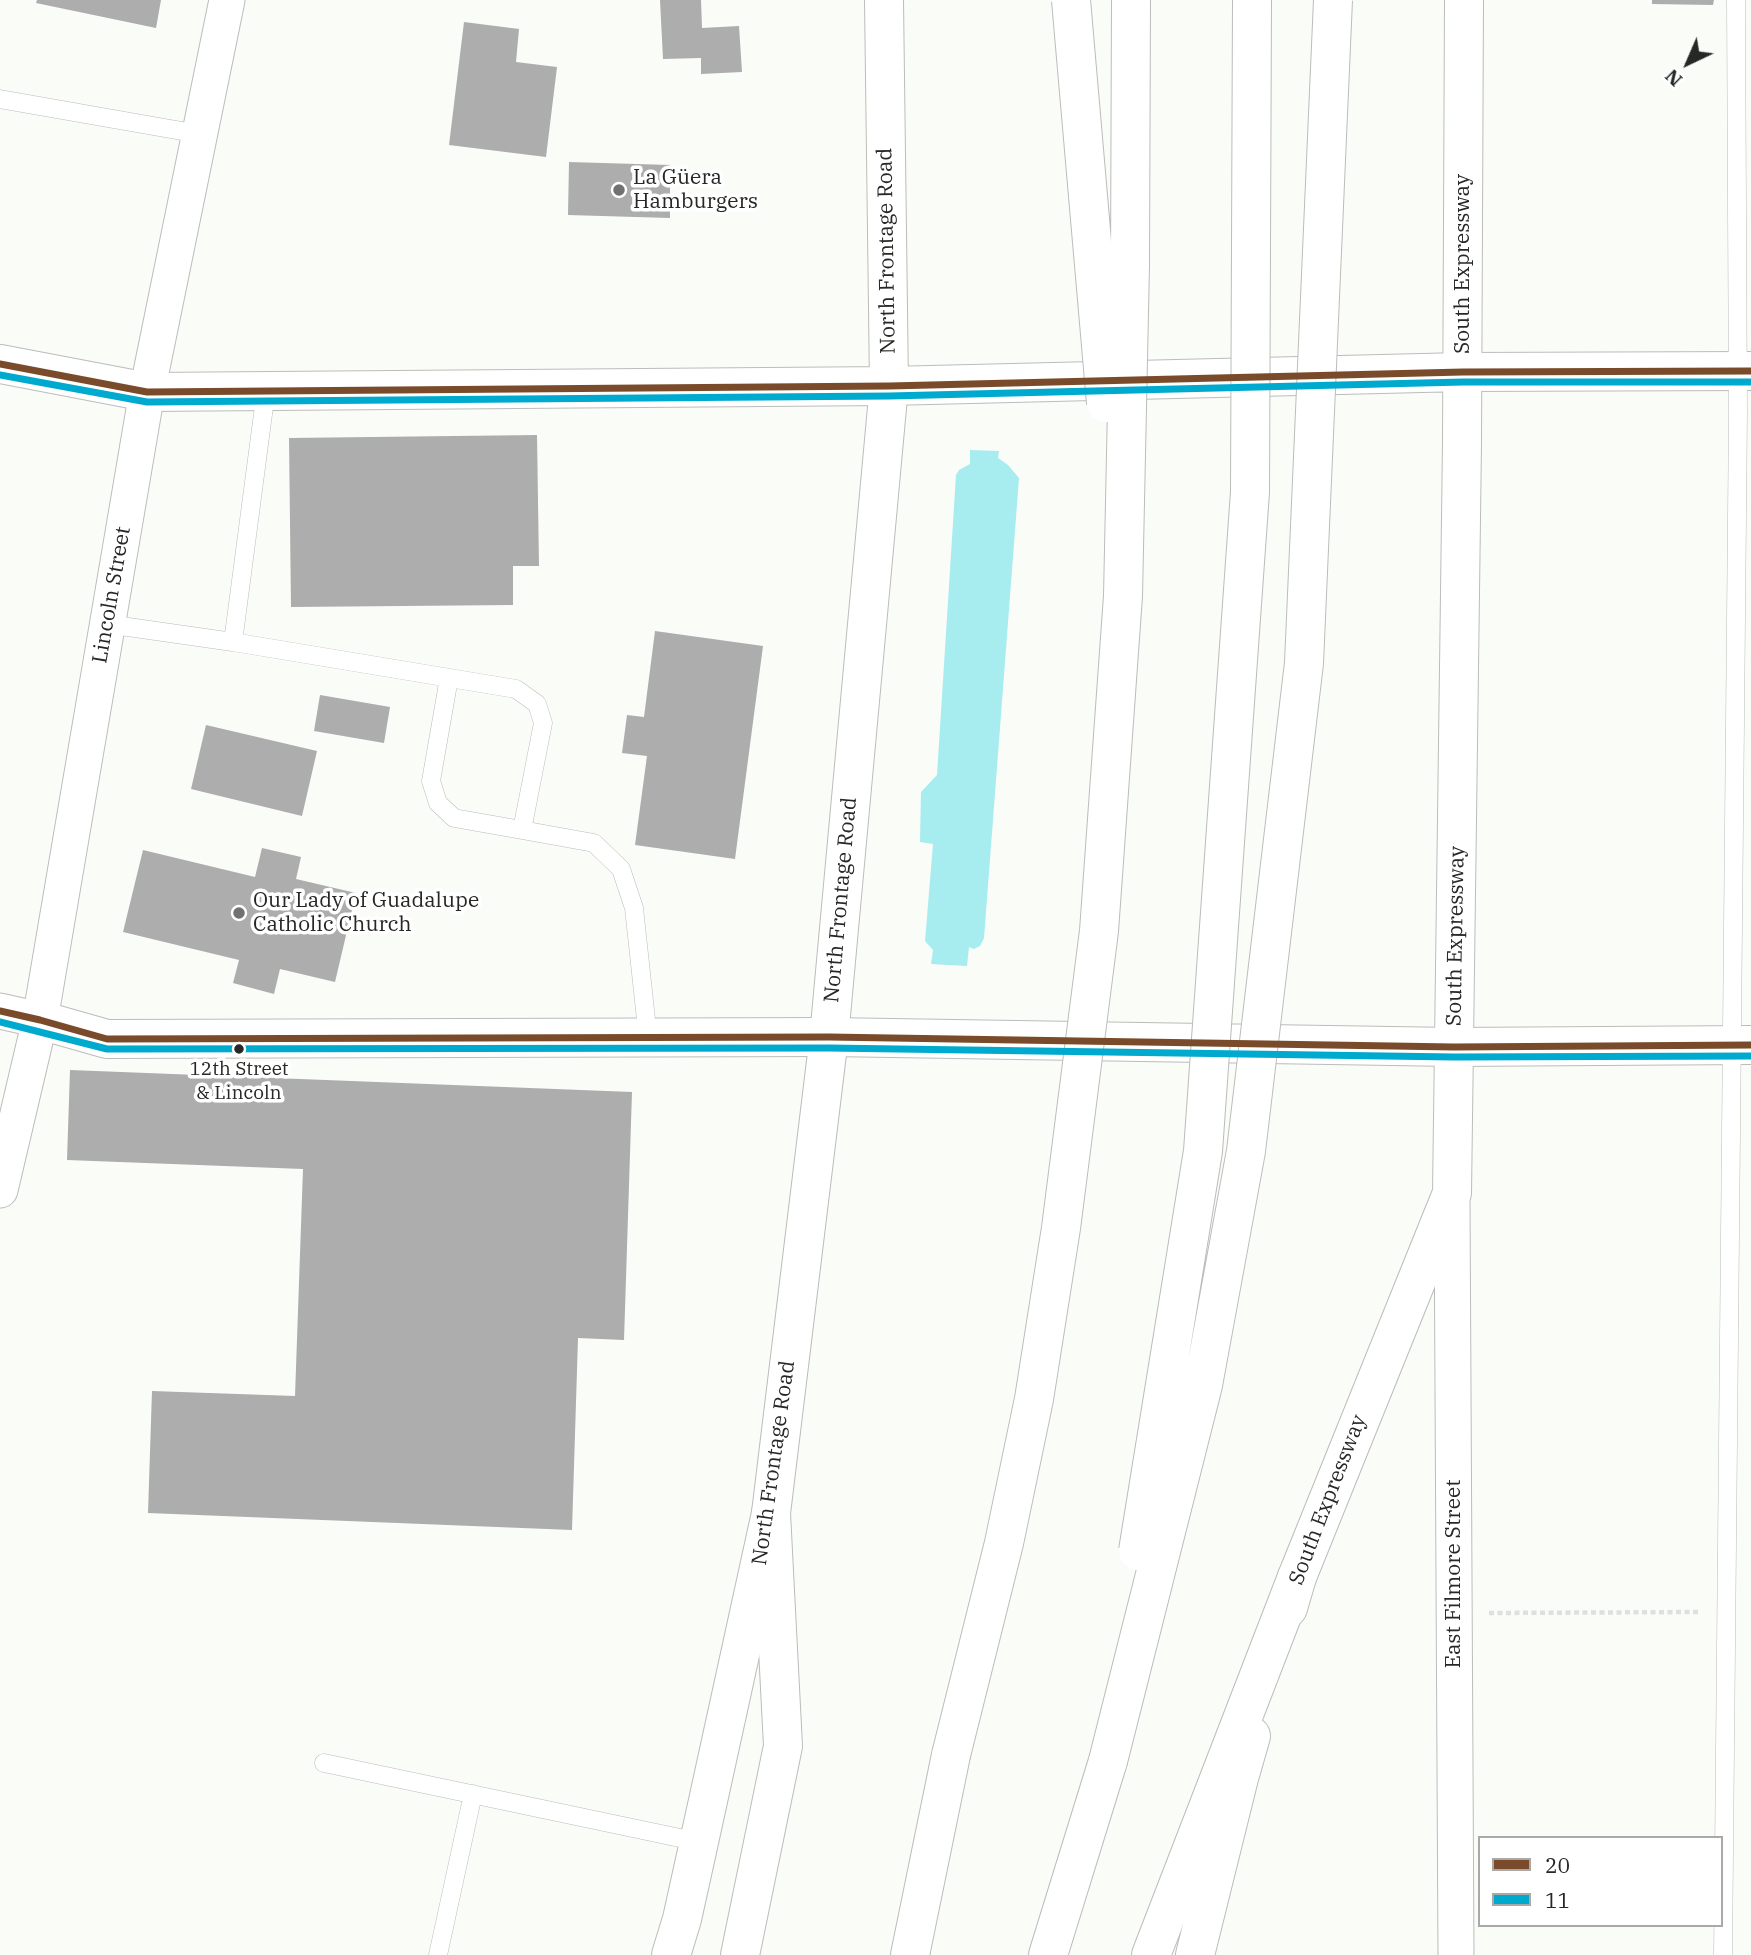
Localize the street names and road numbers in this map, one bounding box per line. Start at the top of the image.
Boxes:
street label: North Frontage Road [873,148,901,354]
street label: South Expressway [1450,174,1476,354]
street label: Lincoln Street [88,525,136,665]
street label: North Frontage Road [819,796,863,1004]
street label: South Expressway [1442,846,1470,1026]
street label: North Frontage Road [747,1359,801,1567]
street label: South Expressway [1284,1411,1372,1589]
street label: East Filmore Street [1441,1479,1467,1669]

